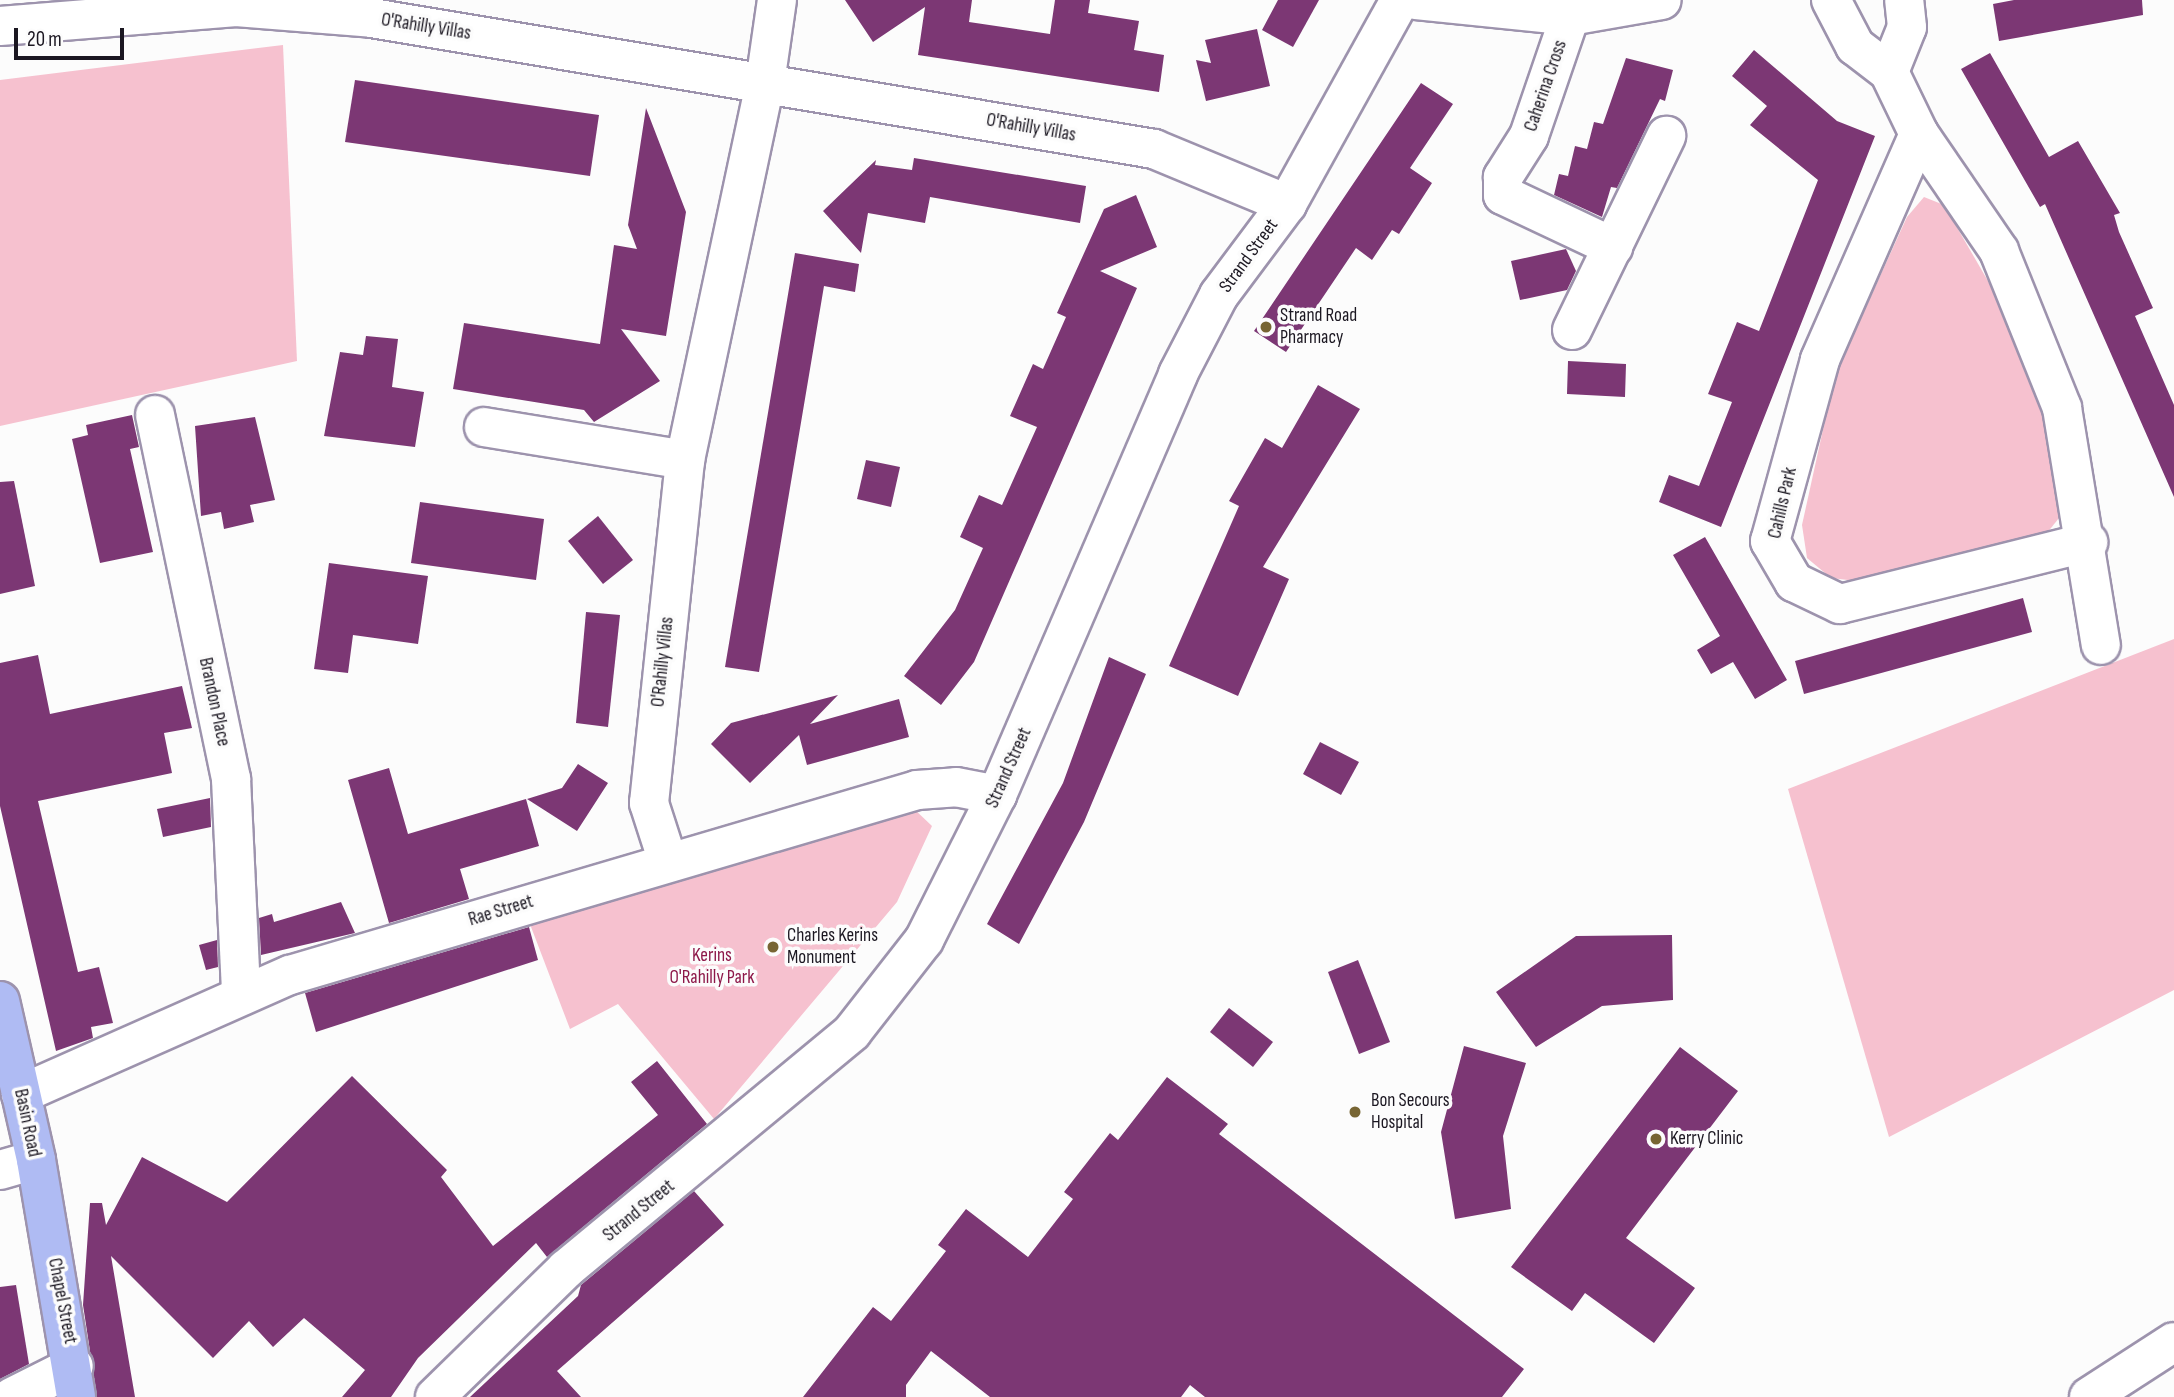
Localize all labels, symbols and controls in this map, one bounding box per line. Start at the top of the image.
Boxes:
street label: O'Rahilly Villas [379,9,473,45]
scale bar [18,14,128,58]
text: 20 m [27,27,62,52]
street label: Caherina Cross [1520,37,1572,135]
street label: O'Rahilly Villas [984,109,1078,147]
street label: Strand Street [1215,215,1283,297]
place label: Strand Road Pharmacy [1280,305,1357,349]
marker: Strand Road Pharmacy [1258,319,1274,335]
street label: Cahills Park [1764,465,1802,541]
street label: O'Rahilly Villas [647,616,679,708]
street label: Brandon Place [193,656,235,748]
street label: Strand Street [981,724,1037,812]
street label: Rae Street [466,890,536,932]
place label: Charles Kerins Monument [787,925,878,969]
marker: Charles Kerins Monument [765,939,781,955]
park label: Kerins O'Rahilly Park [669,945,755,989]
street label: Basin Road [9,1087,45,1159]
place label: Bon Secours Hospital [1371,1090,1450,1134]
marker: Bon Secours Hospital [1345,1102,1365,1122]
place label: Kerry Clinic [1670,1128,1743,1150]
marker: Kerry Clinic [1648,1131,1664,1147]
street label: Strand Street [599,1175,679,1247]
street label: Chapel Street [43,1256,81,1346]

